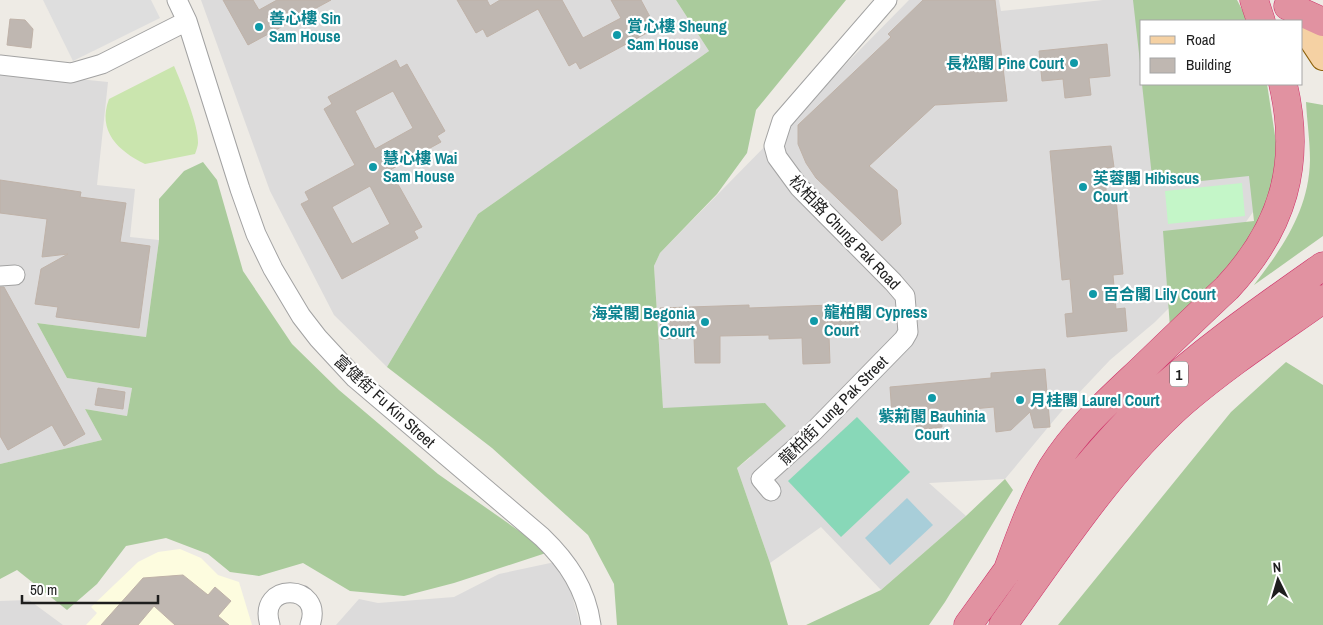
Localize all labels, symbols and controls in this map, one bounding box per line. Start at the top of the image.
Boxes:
place label: 善心樓 Sin Sam House [269,7,341,47]
place label: 賞心樓 Sheung Sam House [627,15,727,55]
legend [1140,20,1303,85]
marker: 善心樓 Sin Sam House [253,21,265,33]
marker: 賞心樓 Sheung Sam House [611,29,623,41]
text: Road [1186,29,1215,50]
place label: 長松閣 Pine Court [946,52,1065,74]
text: Building [1186,54,1231,75]
marker: 長松閣 Pine Court [1068,57,1080,69]
place label: 慧心樓 Wai Sam House [383,147,458,187]
marker: 慧心樓 Wai Sam House [367,161,379,173]
place label: 芙蓉閣 Hibiscus Court [1093,167,1199,207]
street label: 松柏路 Chung Pak Road [784,170,906,294]
marker: 芙蓉閣 Hibiscus Court [1077,181,1089,193]
place label: 百合閣 Lily Court [1103,283,1217,305]
marker: 百合閣 Lily Court [1087,288,1099,300]
place label: 龍柏閣 Cypress Court [824,301,927,341]
place label: 海棠閣 Begonia Court [592,302,696,342]
marker: 龍柏閣 Cypress Court [808,315,820,327]
marker: 海棠閣 Begonia Court [699,316,711,328]
street label: 富健街 Fu Kin Street [330,350,441,453]
street label: 龍柏街 Lung Pak Street [774,350,893,469]
road number: 1 [1170,362,1188,386]
place label: 月桂閣 Laurel Court [1030,389,1160,411]
marker: 紫荊閣 Bauhinia Court [926,392,938,404]
marker: 月桂閣 Laurel Court [1014,394,1026,406]
place label: 紫荊閣 Bauhinia Court [878,405,986,445]
north arrow [1253,555,1303,605]
text: N [1272,558,1282,576]
scale bar [22,572,159,604]
text: 50 m [30,579,57,600]

